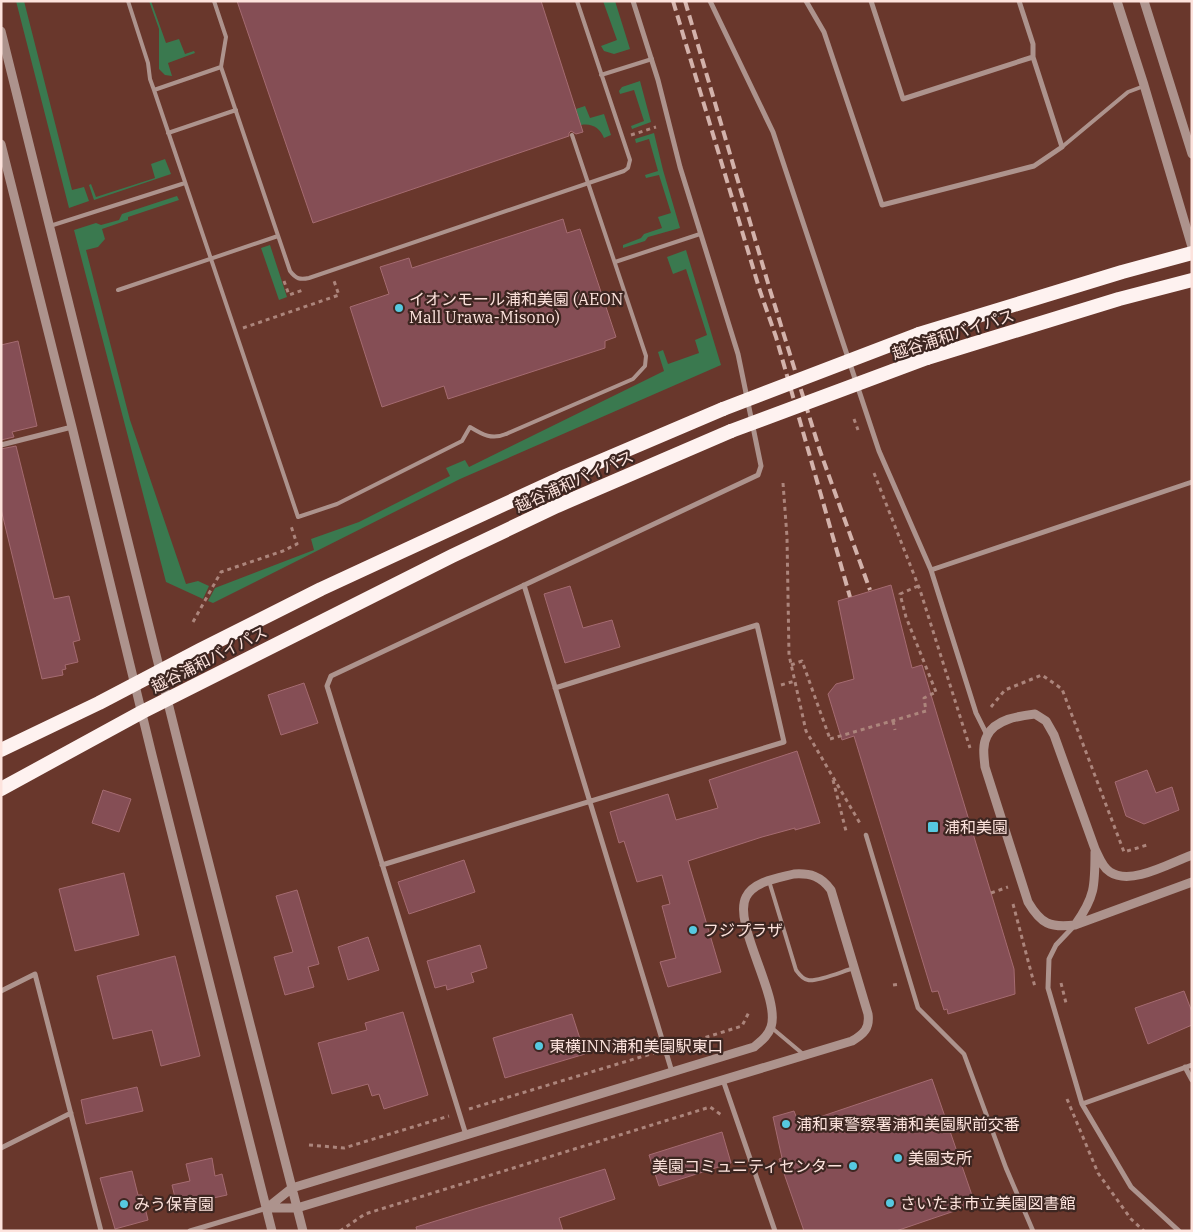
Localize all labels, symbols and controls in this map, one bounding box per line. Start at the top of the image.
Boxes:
place label: イオンモール浦和美園 (AEON Mall Urawa-Misono) [409,289,623,327]
marker: イオンモール浦和美園 (AEON Mall Urawa-Misono) [393,302,405,314]
street label: 越谷浦和バイパス [889,305,1017,363]
street label: 越谷浦和バイパス [512,446,636,516]
street label: 越谷浦和バイパス [148,621,270,697]
place label: 浦和美園 [944,817,1008,837]
marker: 浦和美園 [926,820,940,834]
place label: フジプラザ [703,920,783,940]
marker: フジプラザ [687,924,699,936]
place label: 東横INN浦和美園駅東口 [549,1036,723,1056]
marker: 東横INN浦和美園駅東口 [533,1040,545,1052]
place label: 浦和東警察署浦和美園駅前交番 [796,1114,1020,1134]
marker: 浦和東警察署浦和美園駅前交番 [780,1118,792,1130]
place label: 美園支所 [908,1148,972,1168]
marker: 美園支所 [892,1152,904,1164]
place label: 美園コミュニティセンター [652,1156,843,1176]
marker: 美園コミュニティセンター [847,1160,859,1172]
place label: さいたま市立美園図書館 [900,1193,1076,1213]
place label: みう保育園 [134,1194,214,1214]
marker: さいたま市立美園図書館 [884,1197,896,1209]
marker: みう保育園 [118,1198,130,1210]

